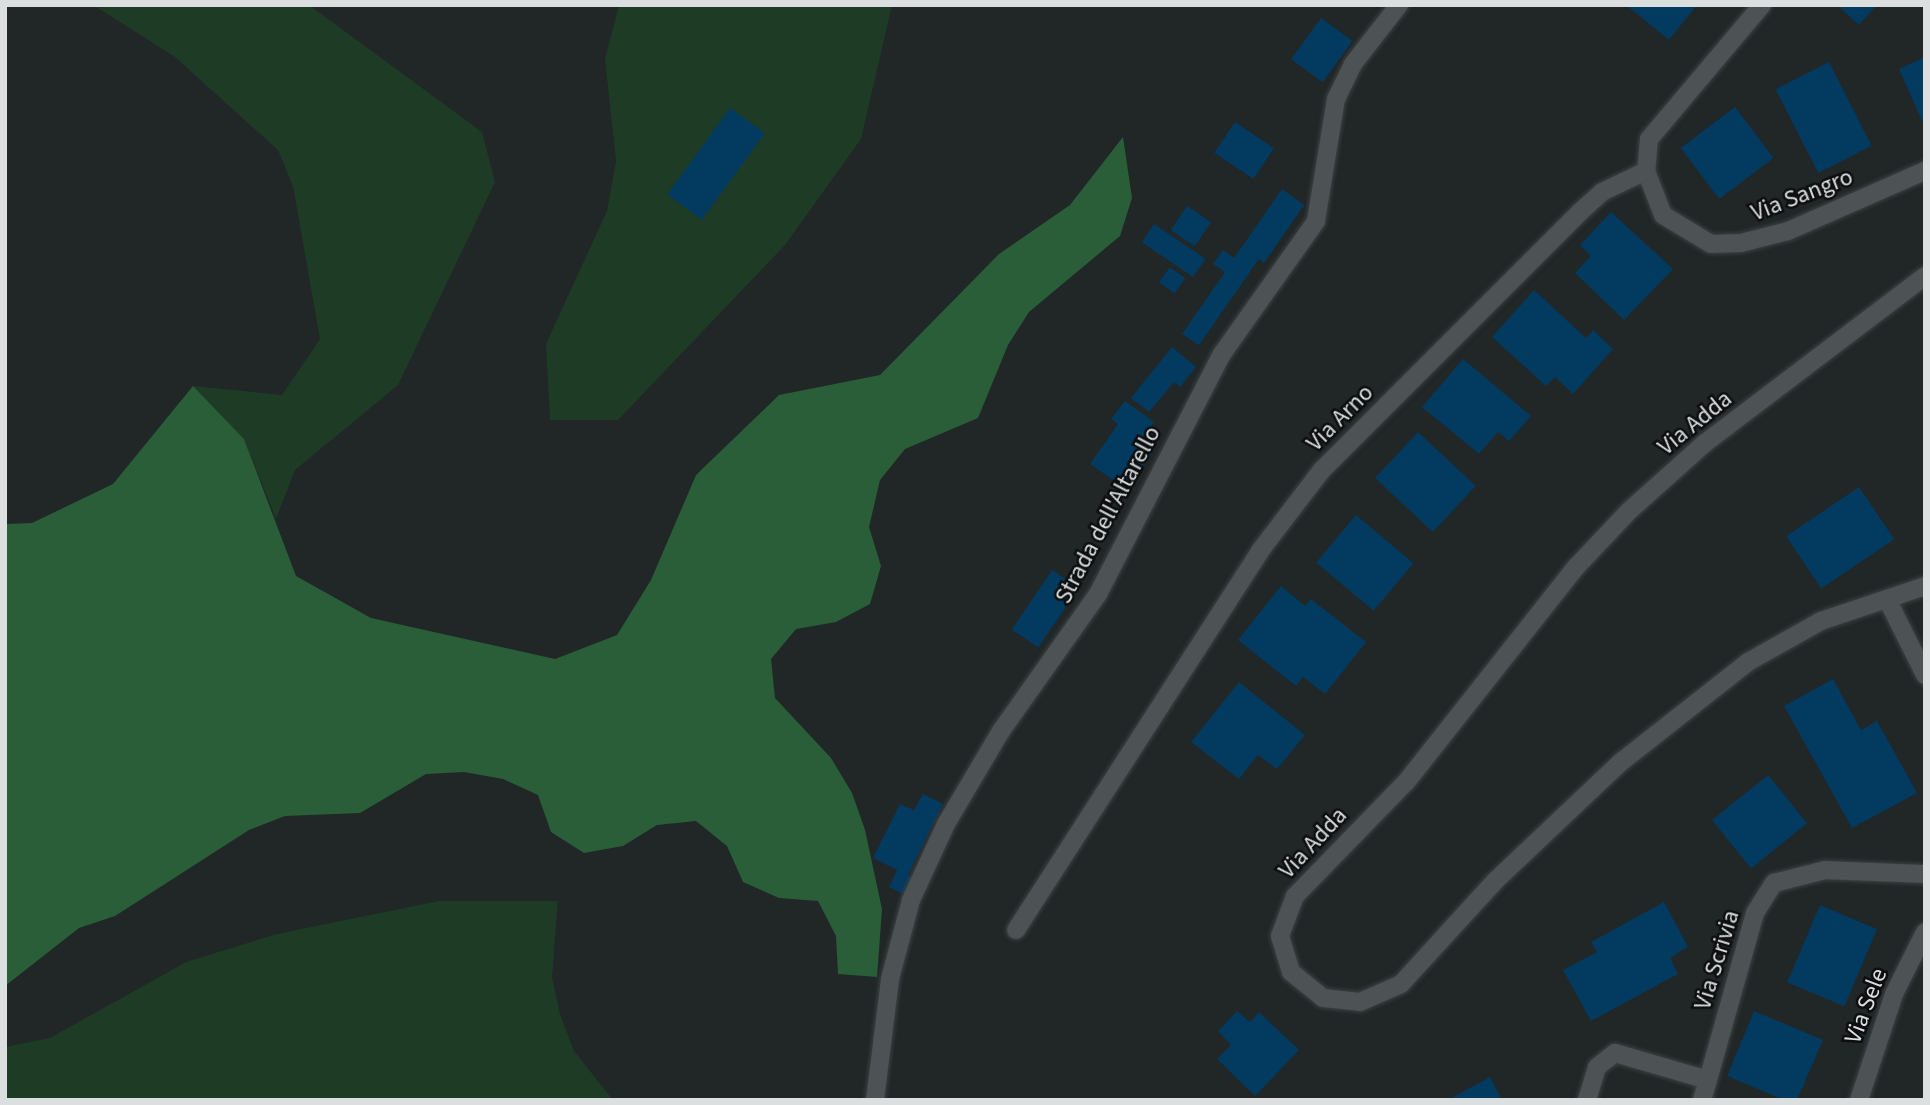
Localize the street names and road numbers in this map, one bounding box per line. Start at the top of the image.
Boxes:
street label: Via Sangro [1747,162,1857,228]
street label: Via Arno [1301,379,1379,457]
street label: Via Adda [1652,384,1738,462]
street label: Strada dell'Altarello [1049,421,1167,609]
street label: Via Adda [1273,801,1353,885]
street label: Via Scrivia [1688,907,1746,1013]
street label: Via Sele [1839,964,1893,1048]

